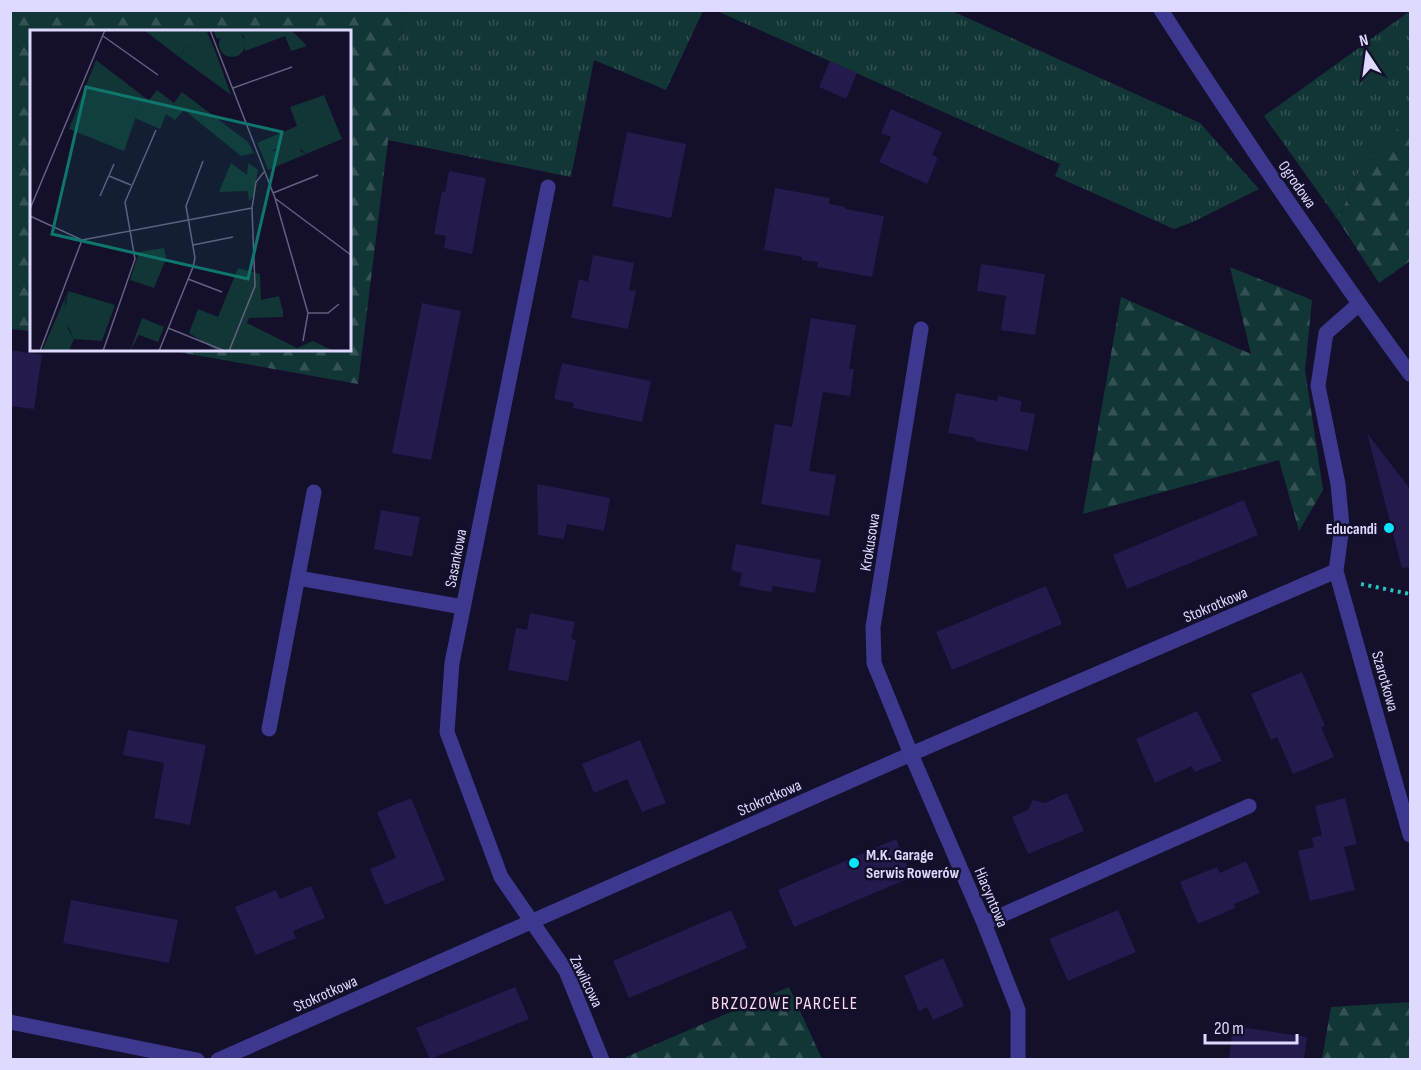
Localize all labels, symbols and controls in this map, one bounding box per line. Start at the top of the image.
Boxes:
north arrow [1337,24,1397,84]
inset map [30,30,351,351]
text: N [1358,31,1370,51]
street label: Ogrodowa [1274,158,1320,212]
street label: Krokusowa [857,512,884,572]
place label: Educandi [1326,520,1377,539]
marker: Educandi [1382,521,1396,535]
street label: Sasankowa [442,527,471,589]
street label: Stokrotkowa [1181,583,1250,627]
street label: Szarotkowa [1367,649,1402,714]
street label: Stokrotkowa [735,776,804,821]
place label: M.K. Garage Serwis Rowerów [866,846,959,883]
marker: M.K. Garage Serwis Rowerów [847,856,861,870]
street label: Hiacyntowa [970,865,1012,930]
street label: Zawilcowa [565,953,606,1011]
street label: Stokrotkowa [291,972,360,1017]
district label: BRZOZOWE PARCELE [711,993,859,1014]
scale bar [1205,1007,1296,1045]
text: 20 m [1214,1018,1244,1039]

